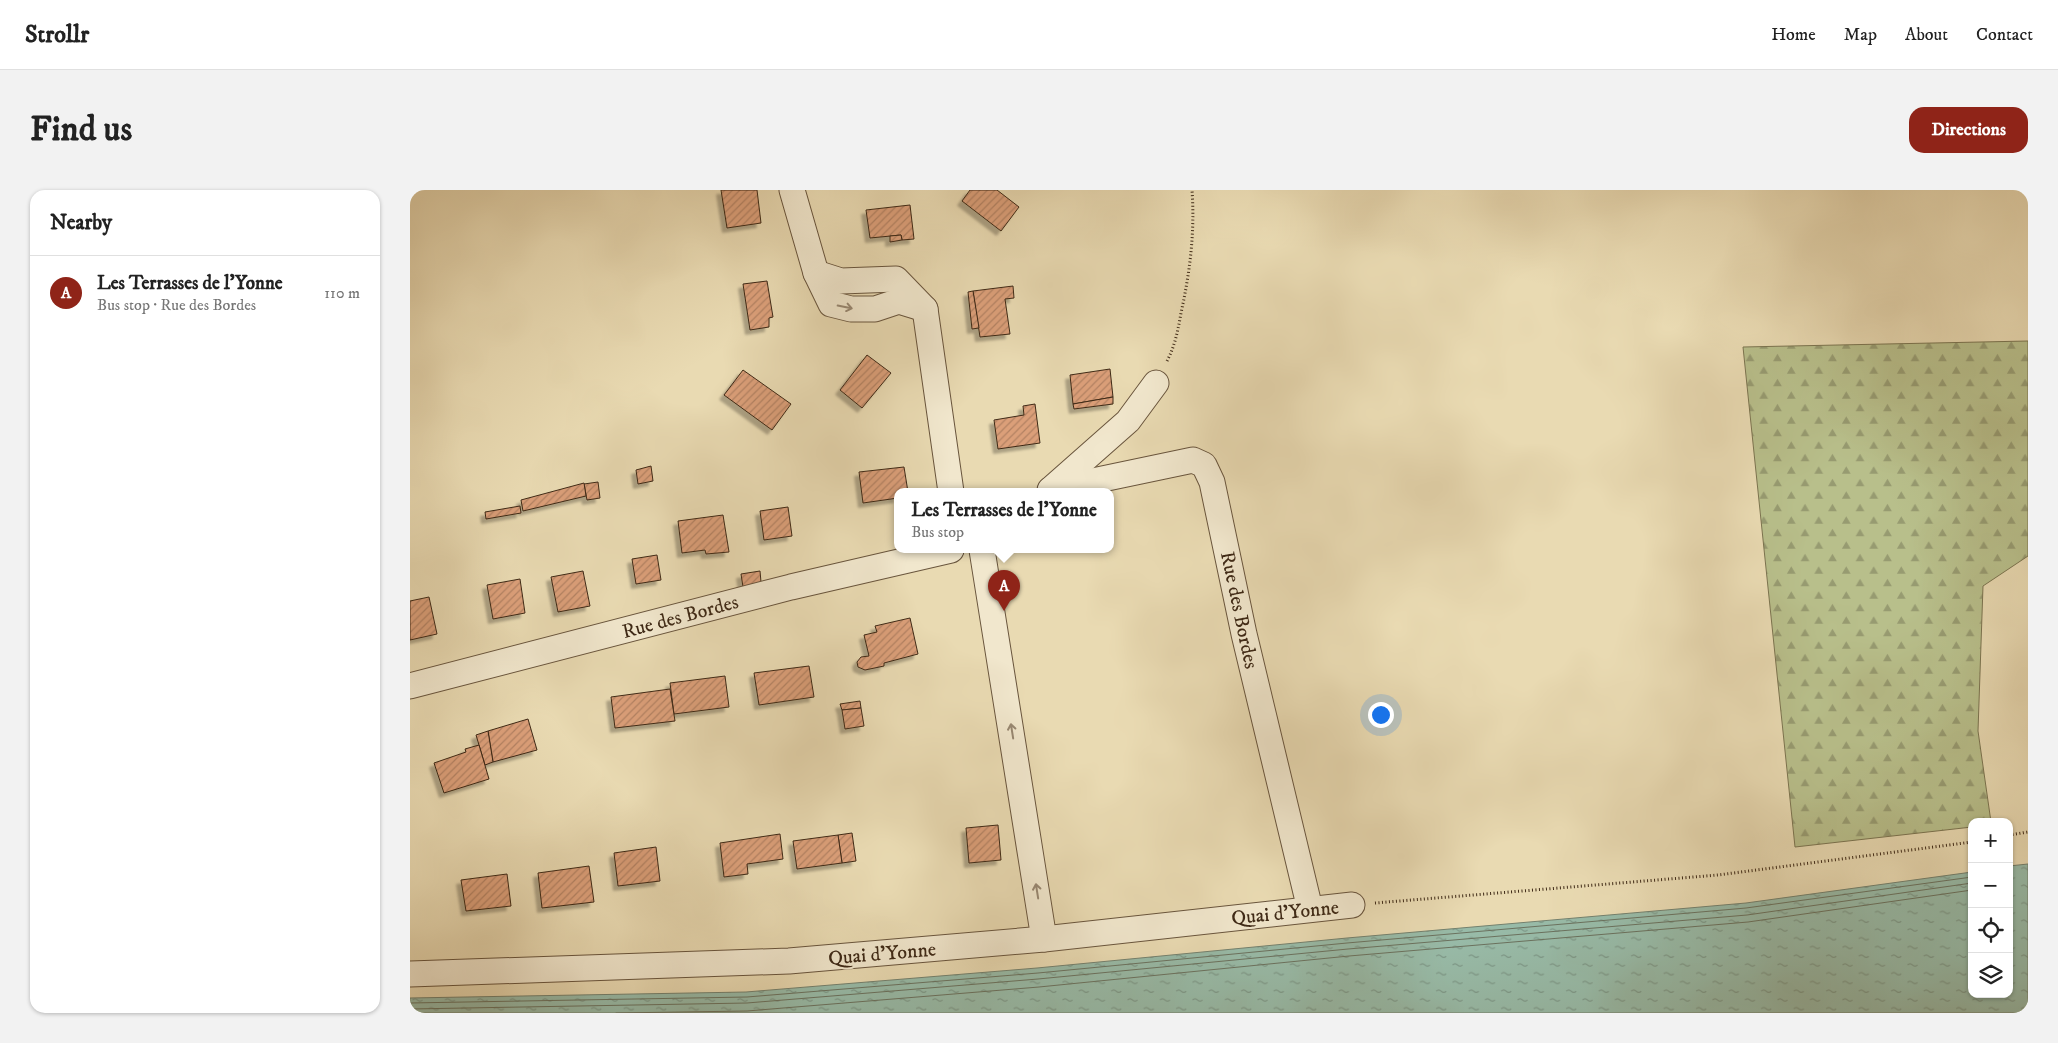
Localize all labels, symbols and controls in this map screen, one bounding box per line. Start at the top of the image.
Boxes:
text: Strollr [25,20,89,50]
text: Home [1771,24,1816,46]
text: Map [1844,24,1877,46]
text: About [1905,24,1948,46]
text: Contact [1976,24,2033,46]
button: Directions [1909,107,2028,153]
text: Find us [30,108,132,152]
text: Nearby [50,210,112,236]
text: Les Terrasses de l'Yonne [97,272,283,295]
text: A [61,283,71,303]
text: 110 m [324,283,360,303]
text: Bus stop · Rue des Bordes [97,295,256,315]
one-way arrow [837,303,853,312]
popup [894,488,1114,553]
text: Les Terrasses de l'Yonne [911,499,1097,522]
text: Bus stop [911,522,964,542]
street label: Rue des Bordes [1214,549,1263,672]
pin: A [988,570,1020,611]
street label: Rue des Bordes [619,590,742,645]
your location [1368,702,1394,728]
one-way arrow [1006,723,1016,739]
map controls [1968,818,2013,998]
button: + [1968,818,2013,863]
button: − [1968,863,2013,908]
one-way arrow [1031,884,1041,900]
street label: Quai d'Yonne [1230,895,1340,932]
button: locate [1968,908,2013,953]
street label: Quai d'Yonne [827,937,937,972]
button: layers [1968,953,2013,998]

